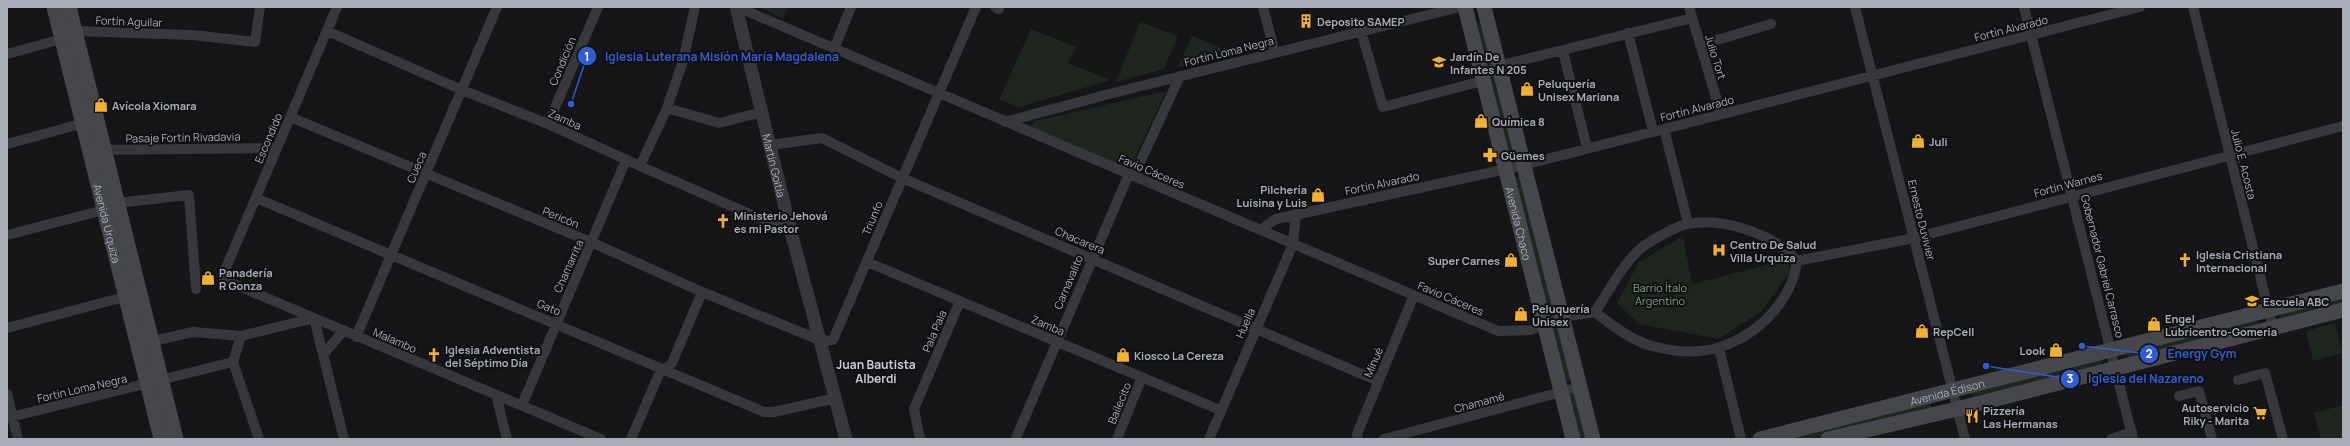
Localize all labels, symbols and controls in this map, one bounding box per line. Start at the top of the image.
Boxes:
street label: Fortín Alvarado [1973,11,2050,44]
street label: Fortín Aguilar [95,12,163,30]
building icon: Deposito SAMEP [1298,13,1314,29]
place label: Deposito SAMEP [1317,14,1405,29]
street label: Fortín Loma Negra [1183,33,1275,69]
street label: Julio Tort [1702,33,1730,81]
street label: Condición [545,34,579,88]
callout: Iglesia Luterana Misión María Magdalena [577,44,847,68]
text: 1 [584,48,590,65]
text: Iglesia Luterana Misión María Magdalena [605,48,839,65]
place label: Jardín De Infantes N 205 [1450,49,1527,77]
school or university icon: Jardín De Infantes N 205 [1431,54,1447,70]
place label: Peluquería Unisex Mariana [1538,76,1619,104]
shop icon: Peluquería Unisex Mariana [1519,81,1535,97]
street label: Fortín Alvarado [1659,91,1736,124]
shop icon: Avícola Xiomara [93,97,109,113]
place label: Avícola Xiomara [112,98,197,113]
street label: Zamba [546,105,584,133]
street label: Escondido [251,110,285,165]
shop icon: Química 8 [1473,113,1489,129]
place label: Química 8 [1492,114,1545,129]
street label: Julio E. Acosta [2228,127,2260,201]
street label: Pasaje Fortín Rivadavia [125,128,241,146]
street label: Martín Goitía [760,132,790,199]
shop icon: Juli [1910,133,1926,149]
place label: Juli [1929,134,1948,149]
pharmacy icon: Güemes [1482,147,1498,163]
place label: Güemes [1501,148,1545,163]
street label: Cueca [403,149,429,185]
street label: Favio Cáceres [1117,150,1188,192]
street label: Fortín Alvarado [1344,168,1421,198]
street label: Fortín Warnes [2032,168,2104,200]
street label: Ernesto Duvivier [1905,178,1939,262]
street label: Avenida Urquiza [91,182,125,265]
place label: Pilchería Luisina y Luis [1237,182,1307,210]
street label: Avenida Chaco [1503,185,1536,262]
shop icon: Pilchería Luisina y Luis [1310,187,1326,203]
street label: Gobernador Gabriel Carrasco [2078,193,2128,340]
street label: Triunfo [858,198,886,237]
street label: Pericón [540,203,582,231]
place label: Ministerio Jehová es mi Pastor [734,208,828,236]
church icon: Ministerio Jehová es mi Pastor [715,213,731,229]
street label: Chacarera [1053,223,1107,257]
street label: Chamarrita [550,237,586,295]
place label: Centro De Salud Villa Urquiza [1730,237,1817,265]
hospital icon: Centro De Salud Villa Urquiza [1711,242,1727,258]
place label: Iglesia Cristiana Internacional [2196,247,2282,275]
street label: Carnavalito [1050,252,1086,311]
shop icon: Super Carnes [1503,252,1519,268]
church icon: Iglesia Cristiana Internacional [2177,252,2193,268]
place label: Super Carnes [1428,253,1500,268]
place label: Panadería R Gonza [219,265,273,293]
shop icon: Panadería R Gonza [200,270,216,286]
street label: Favio Cáceres [1416,277,1487,319]
park label: Barrio Ítalo Argentino [1633,280,1688,308]
school or university icon: Escuela ABC [2244,293,2260,309]
place label: Escuela ABC [2263,294,2329,309]
street label: Gato [535,295,564,319]
place label: Peluquería Unisex [1532,301,1590,329]
street label: Huella [1232,305,1258,341]
shop icon: Peluquería Unisex [1513,306,1529,322]
street label: Pala Pala [918,308,950,354]
street label: Zamba [1029,311,1067,339]
place label: Engel Lubricentro-Gomeria [2165,311,2277,339]
shop icon: Engel Lubricentro-Gomeria [2146,316,2162,332]
shop icon: RepCell [1914,323,1930,339]
street label: Malambo [371,324,420,356]
place label: RepCell [1933,324,1974,339]
place label: Iglesia Adventista del Séptimo Día [445,342,540,370]
shop icon: Look [2048,342,2064,358]
callout: Energy Gym [2139,342,2244,366]
place label: Look [2020,343,2046,358]
street label: Minué [1360,344,1386,379]
text: 2 [2145,345,2153,362]
text: Energy Gym [2168,345,2237,362]
church icon: Iglesia Adventista del Séptimo Día [426,347,442,363]
shop icon: Kiosco La Cereza [1115,347,1131,363]
place label: Kiosco La Cereza [1134,348,1224,363]
district label: Juan Bautista Alberdi [836,356,916,387]
callout: Iglesia del Nazareno [2060,367,2212,391]
street label: Fortín Loma Negra [36,370,128,406]
text: 3 [2067,370,2074,387]
text: Iglesia del Nazareno [2088,370,2204,387]
street label: Avenida Édison [1908,375,1986,408]
street label: Bailecito [1104,380,1134,426]
street label: Chamamé [1452,388,1506,416]
place label: Autoservicio Riky - Marita [2181,400,2249,428]
place label: Pizzería Las Hermanas [1983,403,2058,431]
supermarket icon: Autoservicio Riky - Marita [2252,405,2268,421]
restaurant icon: Pizzería Las Hermanas [1964,408,1980,424]

